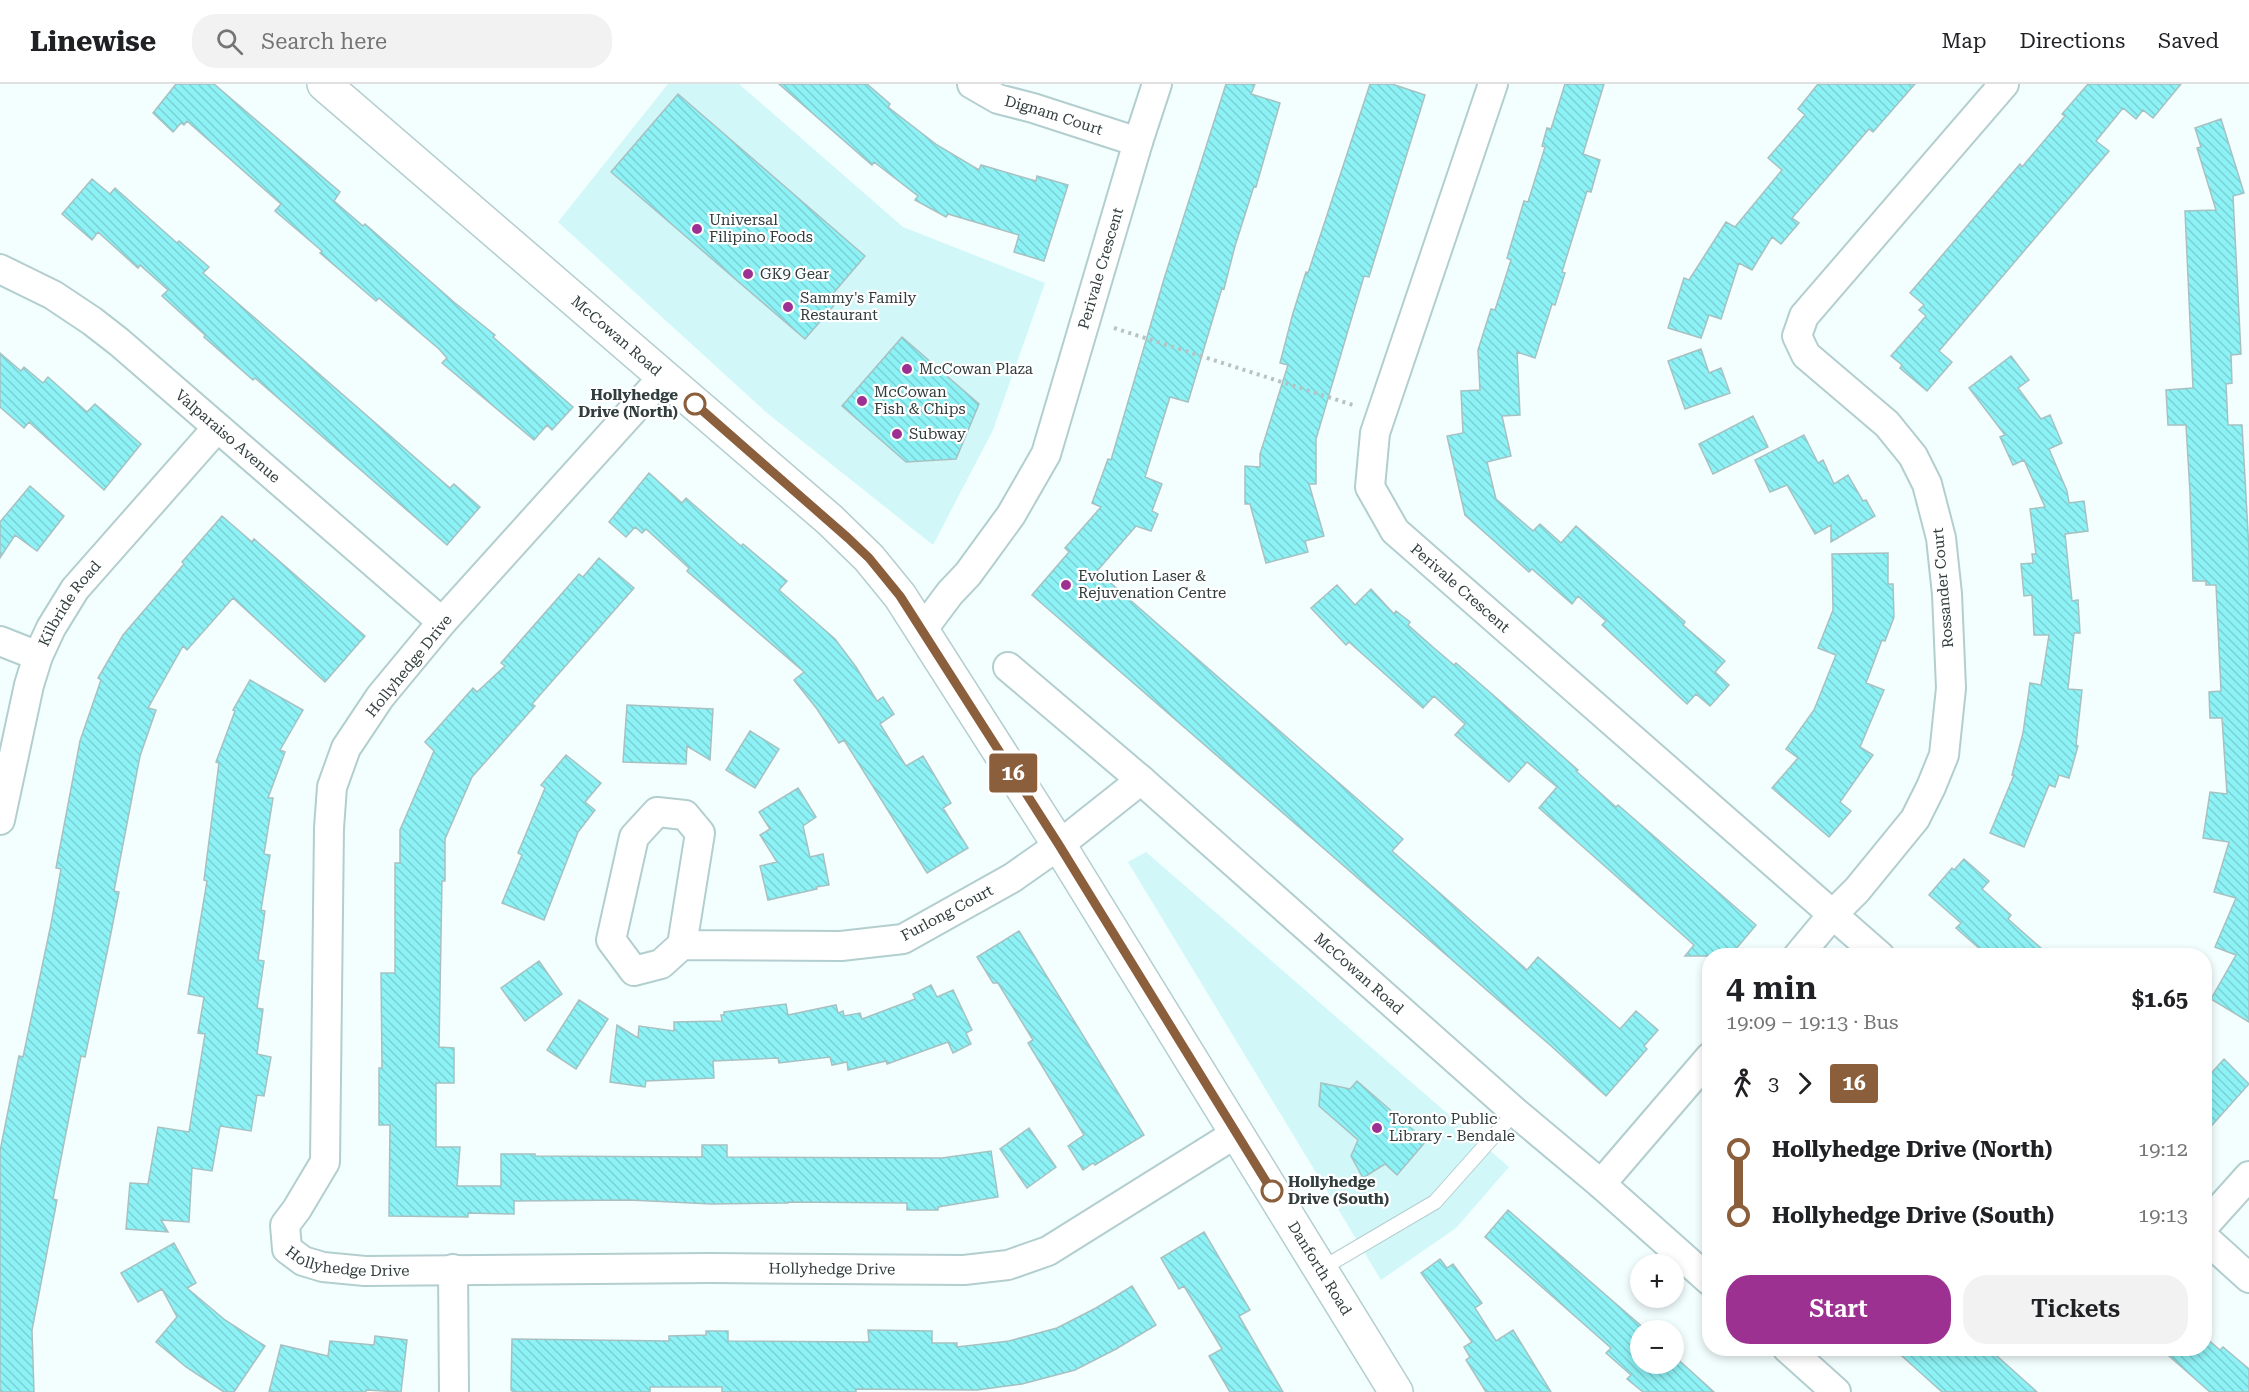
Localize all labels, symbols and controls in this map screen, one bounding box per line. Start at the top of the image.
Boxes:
search box [192,14,612,68]
text: Linewise [30,25,156,58]
icon: search [213,25,246,58]
text: Search here [261,29,387,54]
text: Map [1942,29,1986,53]
text: Directions [2019,29,2125,53]
text: Saved [2158,29,2219,53]
street label: Dignam Court [1003,92,1105,139]
street label: Perivale Crescent [1074,205,1127,331]
place label: Universal Filipino Foods [709,211,813,246]
marker: Universal Filipino Foods [690,222,704,236]
place label: GK9 Gear [760,265,829,283]
marker: GK9 Gear [741,267,755,281]
place label: Sammy's Family Restaurant [800,289,917,324]
street label: McCowan Road [568,292,665,380]
marker: Sammy's Family Restaurant [781,300,795,314]
place label: McCowan Plaza [919,360,1033,378]
marker: McCowan Plaza [900,362,914,376]
place label: McCowan Fish & Chips [874,383,966,418]
street label: Valparaiso Avenue [172,386,284,487]
place label: Hollyhedge Drive (North) [578,386,678,421]
marker: Hollyhedge Drive (North) [684,393,706,415]
marker: McCowan Fish & Chips [855,394,869,408]
place label: Subway [909,425,966,443]
marker: Subway [890,427,904,441]
street label: Rossander Court [1929,527,1957,649]
street label: Perivale Crescent [1407,540,1514,637]
street label: Kilbride Road [35,557,105,649]
place label: Evolution Laser & Rejuvenation Centre [1078,567,1226,602]
marker: Evolution Laser & Rejuvenation Centre [1059,578,1073,592]
street label: Hollyhedge Drive [362,611,456,721]
line badge: 16 [986,754,1040,792]
text: 16 [1001,761,1025,785]
street label: Furlong Court [898,881,996,945]
street label: McCowan Road [1311,929,1408,1018]
text: 4 min [1726,968,1817,1007]
text: $1.65 [2132,987,2188,1012]
text: 19:09 – 19:13 · Bus [1726,1010,1898,1034]
icon: walk [1726,1067,1759,1100]
icon: forward [1788,1067,1821,1100]
text: 3 [1768,1071,1779,1095]
text: 16 [1842,1071,1866,1095]
place label: Toronto Public Library - Bendale [1389,1110,1515,1145]
marker: Toronto Public Library - Bendale [1370,1121,1384,1135]
text: Hollyhedge Drive (North) [1772,1137,2052,1162]
text: 19:12 [2138,1137,2188,1161]
place label: Hollyhedge Drive (South) [1288,1173,1389,1208]
marker: Hollyhedge Drive (South) [1261,1180,1283,1202]
text: Hollyhedge Drive (South) [1772,1203,2054,1228]
text: 19:13 [2138,1203,2188,1227]
street label: Danforth Road [1284,1218,1356,1319]
street label: Hollyhedge Drive [282,1242,409,1280]
map controls [1630,1254,1684,1374]
button: + [1630,1254,1684,1308]
street label: Hollyhedge Drive [769,1259,895,1278]
button: Start [1726,1275,1951,1344]
button: Tickets [1963,1275,2188,1344]
button: − [1630,1320,1684,1374]

